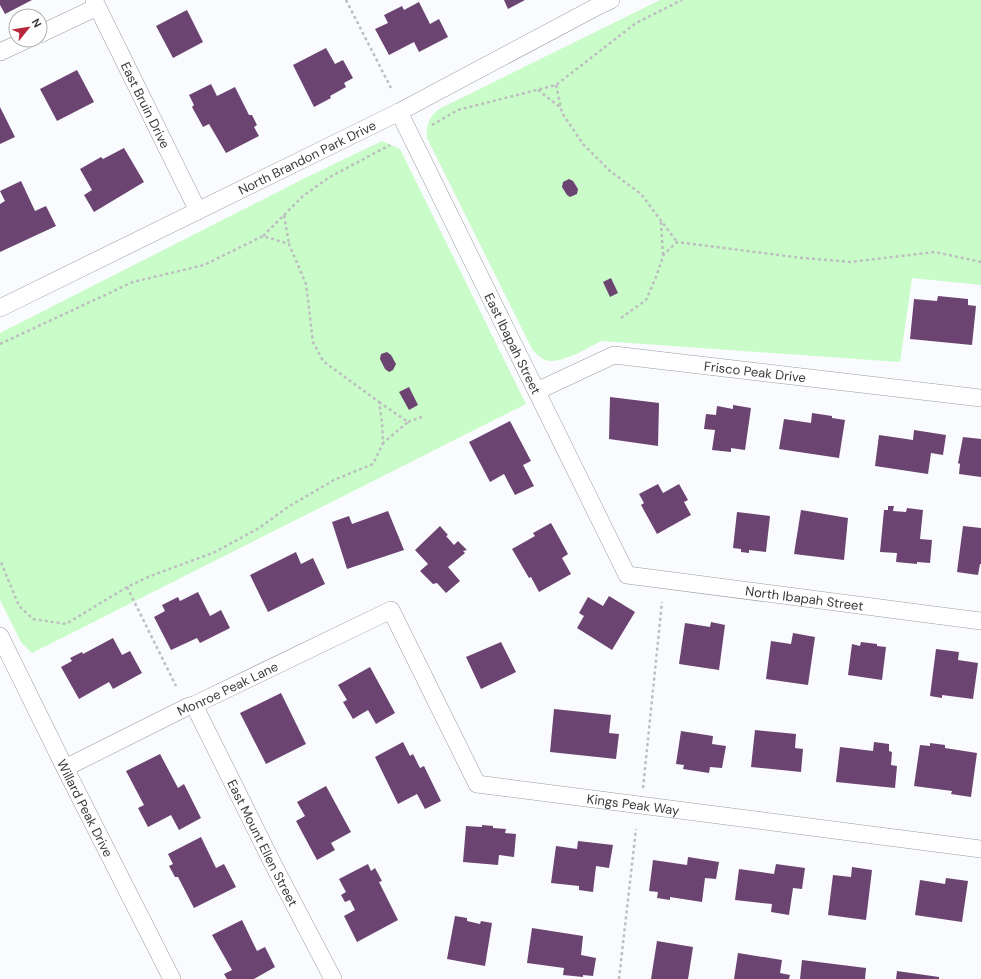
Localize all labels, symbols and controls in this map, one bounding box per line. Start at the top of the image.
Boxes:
north arrow [8,8,48,48]
text: N [29,16,45,30]
street label: East Bruin Drive [117,59,174,151]
street label: North Brandon Park Drive [235,116,379,198]
street label: East Ibapah Street [481,290,545,397]
street label: Frisco Peak Drive [703,357,807,386]
street label: North Ibapah Street [744,582,864,614]
street label: Monroe Peak Lane [174,657,281,719]
street label: Willard Peak Drive [53,756,117,860]
street label: East Mount Ellen Street [224,777,302,909]
street label: Kings Peak Way [586,790,681,819]

